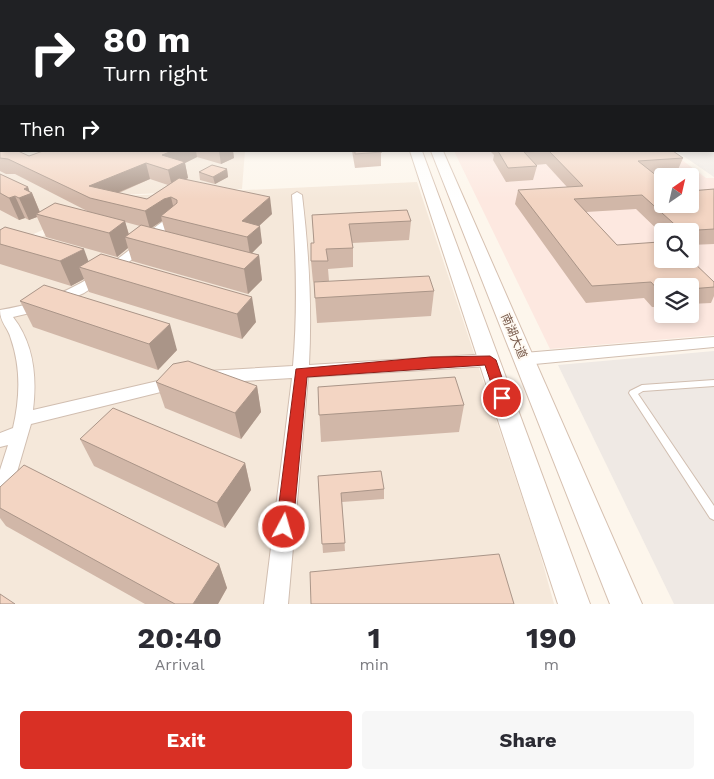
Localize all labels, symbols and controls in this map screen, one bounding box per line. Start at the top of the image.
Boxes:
text: 80 m [103,19,190,61]
icon: right [20,20,85,85]
text: Turn right [103,61,208,86]
icon: right [76,115,104,143]
text: Then [20,118,66,141]
north arrow [654,168,699,212]
map controls [654,168,699,323]
button: search [654,223,699,268]
button: layers [654,278,699,323]
street label: 南湖大道 [498,311,530,361]
pin [481,377,523,419]
icon: arrive [488,384,516,412]
position arrow [257,500,309,552]
text: 20:40 [137,620,222,655]
text: 1 [368,620,381,655]
text: 190 [526,620,577,655]
text: Arrival [155,655,205,674]
text: min [359,655,389,674]
text: m [544,655,559,674]
button: Exit [20,711,352,769]
button: Share [362,711,694,769]

